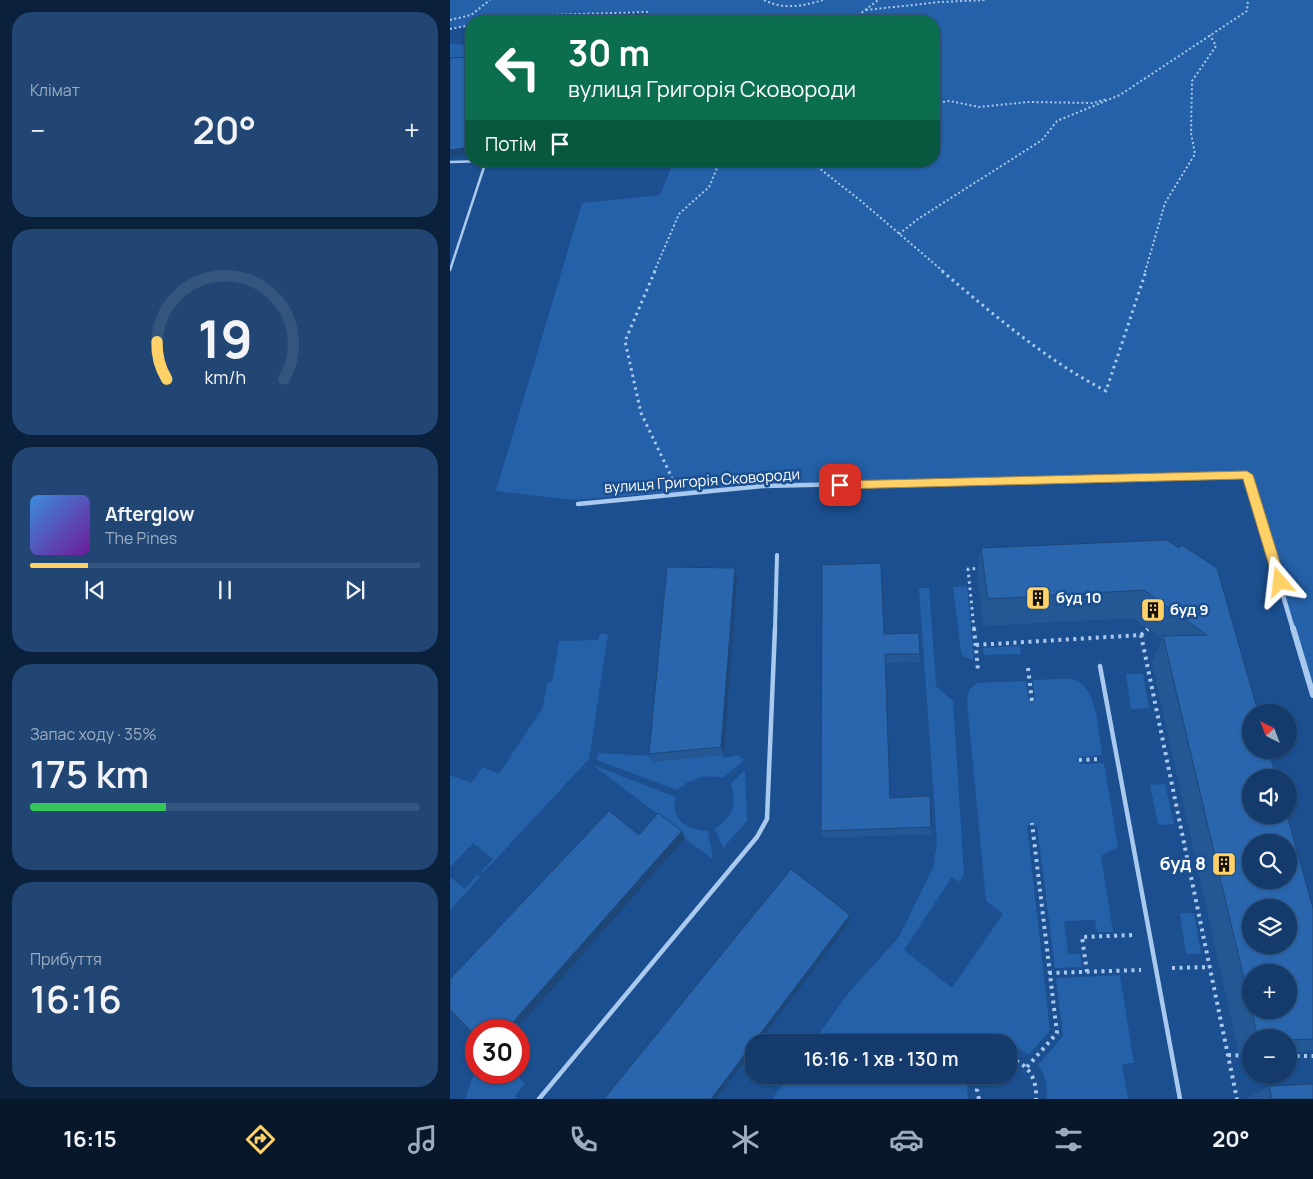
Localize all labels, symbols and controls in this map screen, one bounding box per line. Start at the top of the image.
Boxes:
text: 30 m [568,29,650,77]
icon: left [485,35,550,100]
text: вулиця Григорія Сковороди [568,74,856,104]
text: Клімат [30,79,80,101]
text: 20° [193,103,256,155]
text: − [30,111,45,149]
text: + [404,111,420,149]
icon: arrive [546,130,574,158]
text: Потім [485,131,536,157]
text: 19 [197,303,253,374]
text: km/h [204,365,246,389]
street label: вулиця Григорія Сковороди [603,463,801,498]
pin [819,464,861,506]
icon: arrive [826,471,854,499]
text: Afterglow [105,501,194,527]
text: The Pines [105,527,177,549]
position arrow [1253,555,1305,607]
icon: previous [81,576,109,604]
icon: pause [211,576,239,604]
icon: next [341,576,369,604]
building icon: буд 10 [1025,585,1051,611]
place label: буд 10 [1056,587,1102,608]
building icon: буд 9 [1140,597,1166,623]
place label: буд 9 [1170,599,1209,620]
north arrow [1242,704,1298,759]
map controls [1242,704,1297,1084]
text: Запас ходу · 35% [30,723,157,745]
text: 175 km [30,747,149,799]
button: sound [1242,769,1297,824]
button: search [1242,834,1297,889]
place label: буд 8 [1160,851,1206,875]
building icon: буд 8 [1211,851,1237,877]
button: layers [1242,899,1297,954]
text: Прибуття [30,948,102,970]
button: + [1242,964,1297,1019]
text: 16:16 [30,972,122,1024]
speed limit sign: 30 [465,1019,530,1084]
button: − [1242,1029,1297,1084]
text: 16:16 · 1 хв · 130 m [803,1046,959,1072]
icon: directions [243,1122,278,1157]
icon: music [405,1122,440,1157]
icon: phone [566,1122,601,1157]
icon: climate [728,1122,763,1157]
icon: car [889,1122,924,1157]
icon: filters [1051,1122,1086,1157]
text: 16:15 [63,1124,117,1154]
text: 20° [1212,1124,1250,1154]

